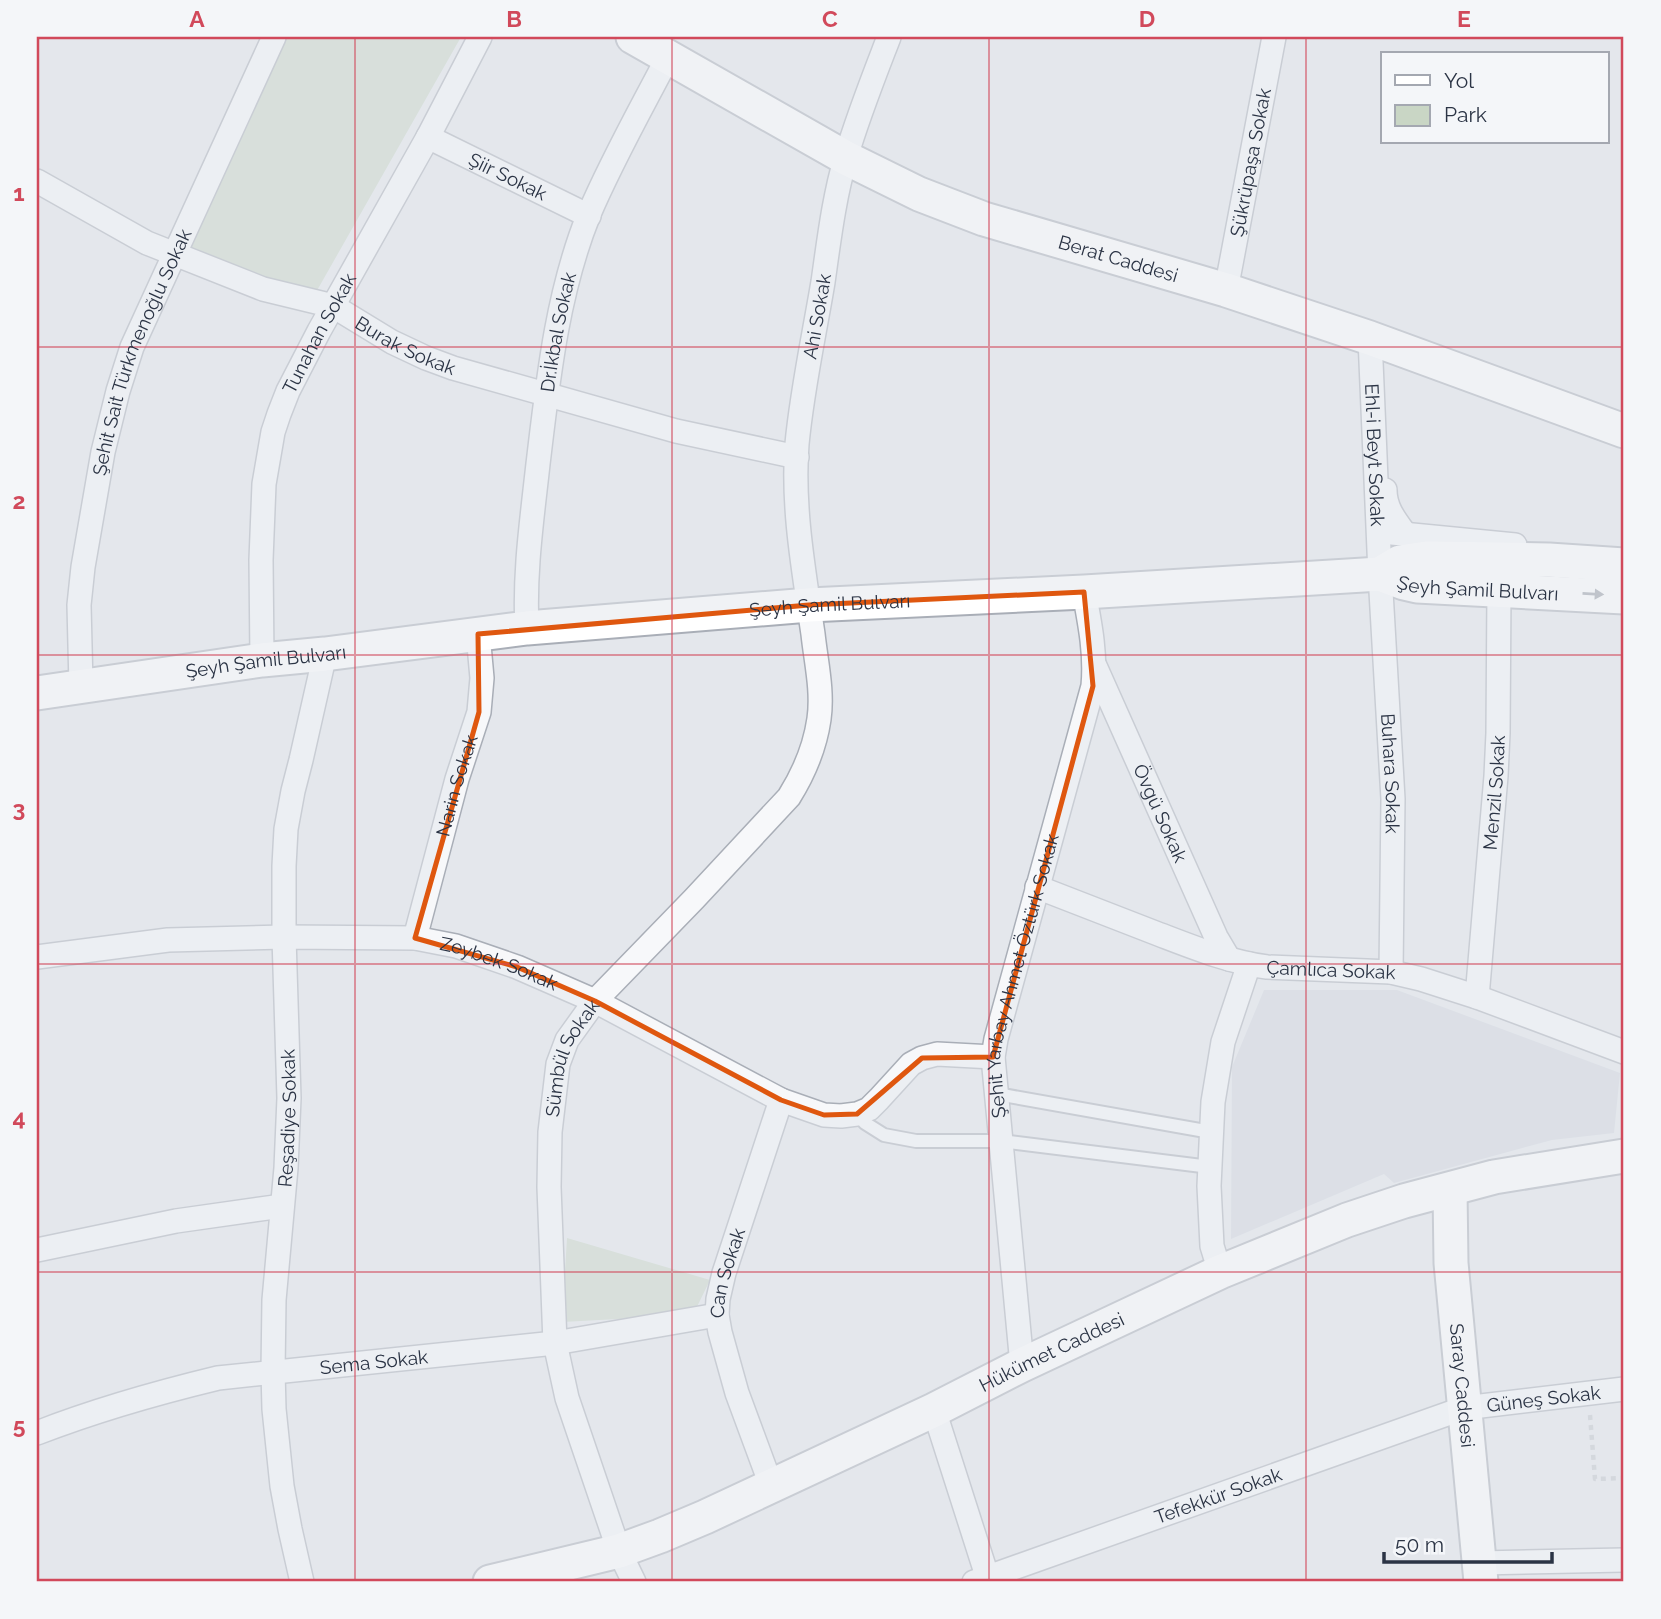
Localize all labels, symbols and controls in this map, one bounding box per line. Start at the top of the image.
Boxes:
text: A [189,5,205,32]
text: B [506,5,522,32]
text: C [822,5,838,32]
text: D [1139,5,1155,32]
text: E [1457,5,1471,32]
legend [1381,52,1608,144]
text: Yol [1444,68,1474,93]
street label: Şükrüpaşa Sokak [1225,86,1275,238]
text: Park [1444,102,1487,127]
street label: Şiir Sokak [465,148,551,205]
text: 1 [13,179,25,206]
street label: Şehit Sait Türkmenoğlu Sokak [88,225,196,477]
street label: Berat Caddesi [1056,230,1181,286]
street label: Tunahan Sokak [278,269,360,397]
street label: Dr.İkbal Sokak [536,270,580,393]
street label: Ahi Sokak [798,272,835,361]
street label: Burak Sokak [351,311,459,379]
street label: Ehl-i Beyt Sokak [1361,383,1389,527]
text: 2 [13,487,25,514]
street label: Şeyh Şamil Bulvarı [1394,570,1559,605]
street label: Şeyh Şamil Bulvarı [748,589,911,621]
one-way arrow [1582,589,1604,600]
street label: Şeyh Şamil Bulvarı [184,640,347,682]
street label: Buhara Sokak [1377,713,1404,834]
street label: Narin Sokak [431,732,482,839]
street label: Menzil Sokak [1479,735,1509,851]
street label: Övgü Sokak [1129,760,1192,866]
text: 3 [13,795,25,822]
street label: Şehit Yarbay Ahmet Öztürk Sokak [982,831,1063,1119]
street label: Zeybek Sokak [438,932,561,994]
street label: Çamlıca Sokak [1266,956,1396,983]
street label: Sümbül Sokak [541,995,604,1118]
street label: Reşadiye Sokak [273,1049,300,1188]
text: 4 [12,1104,26,1131]
street label: Can Sokak [706,1225,749,1319]
street label: Hükümet Caddesi [975,1308,1127,1396]
street label: Saray Caddesi [1446,1322,1479,1449]
street label: Sema Sokak [319,1345,429,1378]
street label: Güneş Sokak [1485,1381,1602,1416]
text: 5 [13,1412,26,1439]
street label: Tefekkür Sokak [1151,1463,1285,1528]
scale bar [1384,1521,1552,1565]
text: 50 m [1395,1532,1444,1557]

